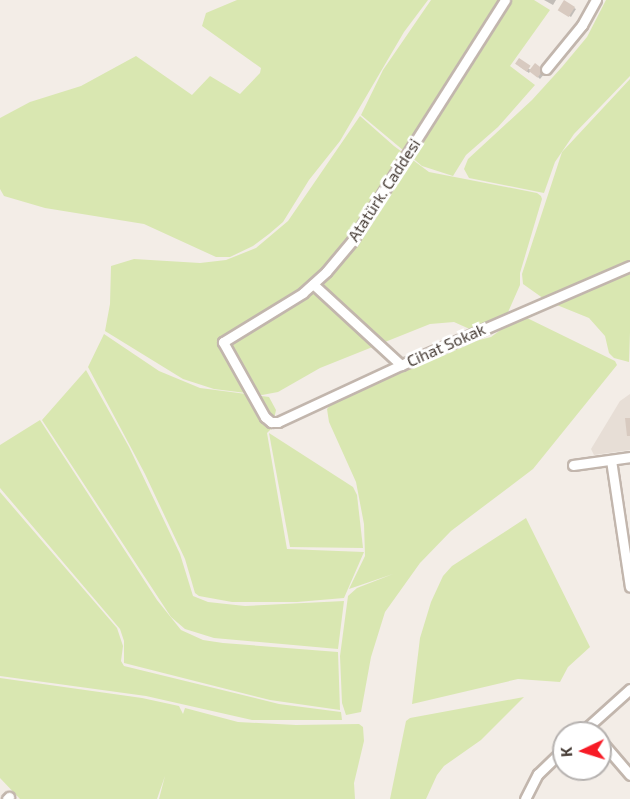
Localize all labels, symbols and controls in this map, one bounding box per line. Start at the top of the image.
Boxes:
street label: Atatürk. Caddesi [344,135,424,245]
street label: Cihat Sokak [404,319,488,371]
north arrow [552,721,612,781]
text: K [556,746,575,758]

